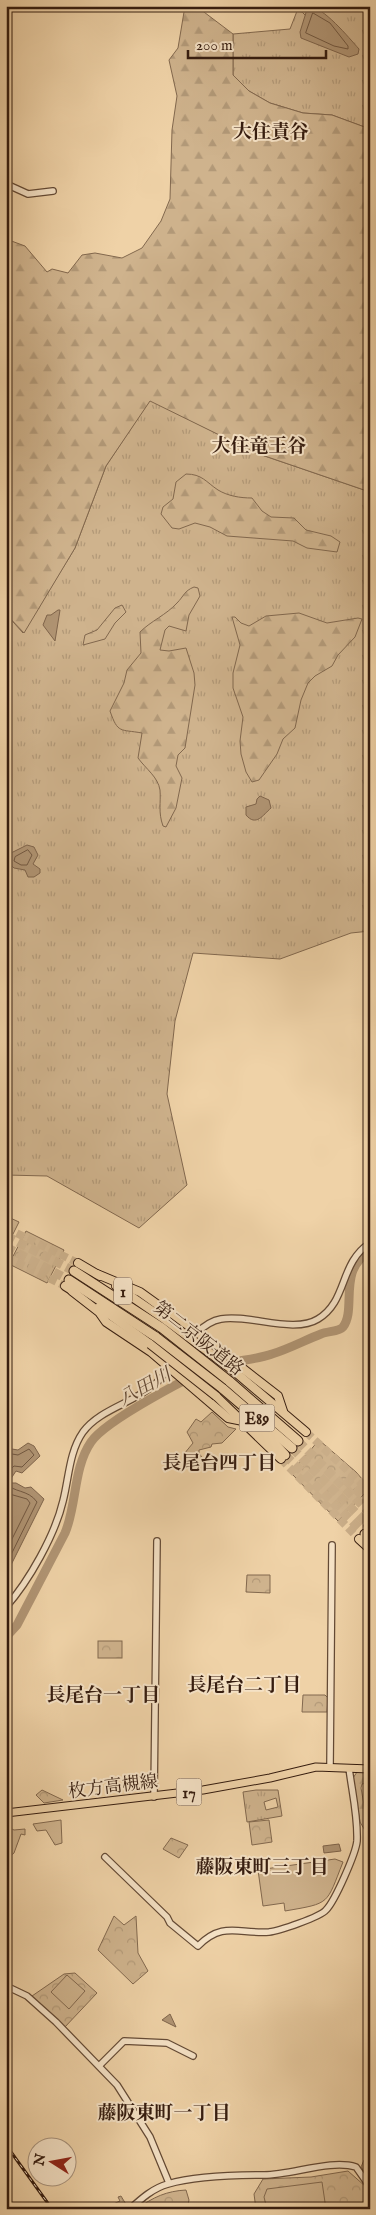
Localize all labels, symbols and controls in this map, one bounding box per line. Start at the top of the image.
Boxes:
scale bar [188,28,326,60]
text: 200 m [196,36,233,55]
district label: 大住責谷 [233,121,309,145]
district label: 大住竜王谷 [211,435,307,459]
road number: 1 [114,1278,132,1304]
street label: 第二京阪道路 [148,1297,248,1381]
water label: 八田川 [114,1362,177,1412]
road number: E89 [240,1405,274,1432]
district label: 長尾台四丁目 [162,1452,276,1476]
district label: 長尾台二丁目 [187,1674,301,1698]
district label: 長尾台一丁目 [46,1684,160,1708]
street label: 枚方高槻線 [67,1771,159,1804]
road number: 17 [176,1778,202,1805]
district label: 藤阪東町三丁目 [195,1856,329,1880]
district label: 藤阪東町一丁目 [97,2102,231,2126]
north arrow [28,2138,78,2188]
text: N [30,2152,50,2168]

